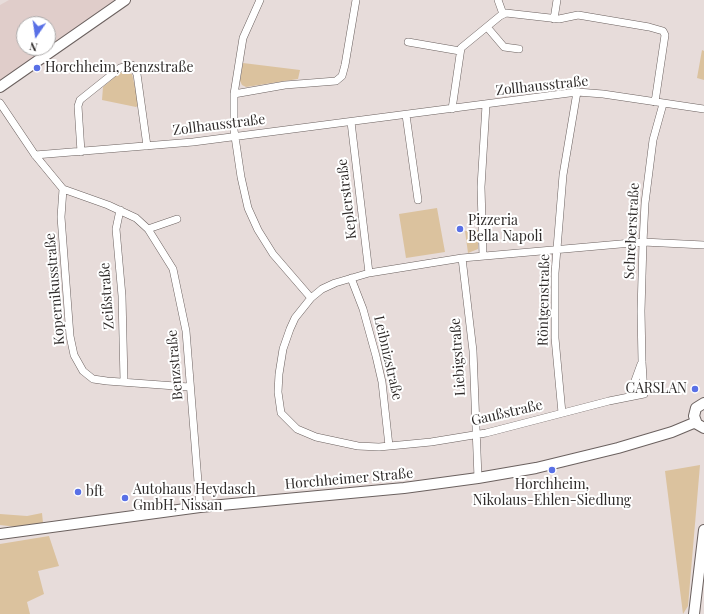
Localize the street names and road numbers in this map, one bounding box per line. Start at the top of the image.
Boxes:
street label: Zollhausstraße [495,73,589,99]
street label: Zollhausstraße [172,111,266,139]
street label: Keplerstraße [334,158,360,240]
street label: Schreberstraße [621,182,643,280]
street label: Kopernikusstraße [42,232,68,346]
street label: Röntgenstraße [535,254,553,346]
street label: Zeißstraße [96,262,118,330]
street label: Leibnizstraße [370,314,406,402]
street label: Liebigstraße [447,317,469,397]
street label: Benzstraße [164,329,186,401]
street label: Gaußstraße [470,397,544,429]
street label: Horchheimer Straße [284,465,414,493]

